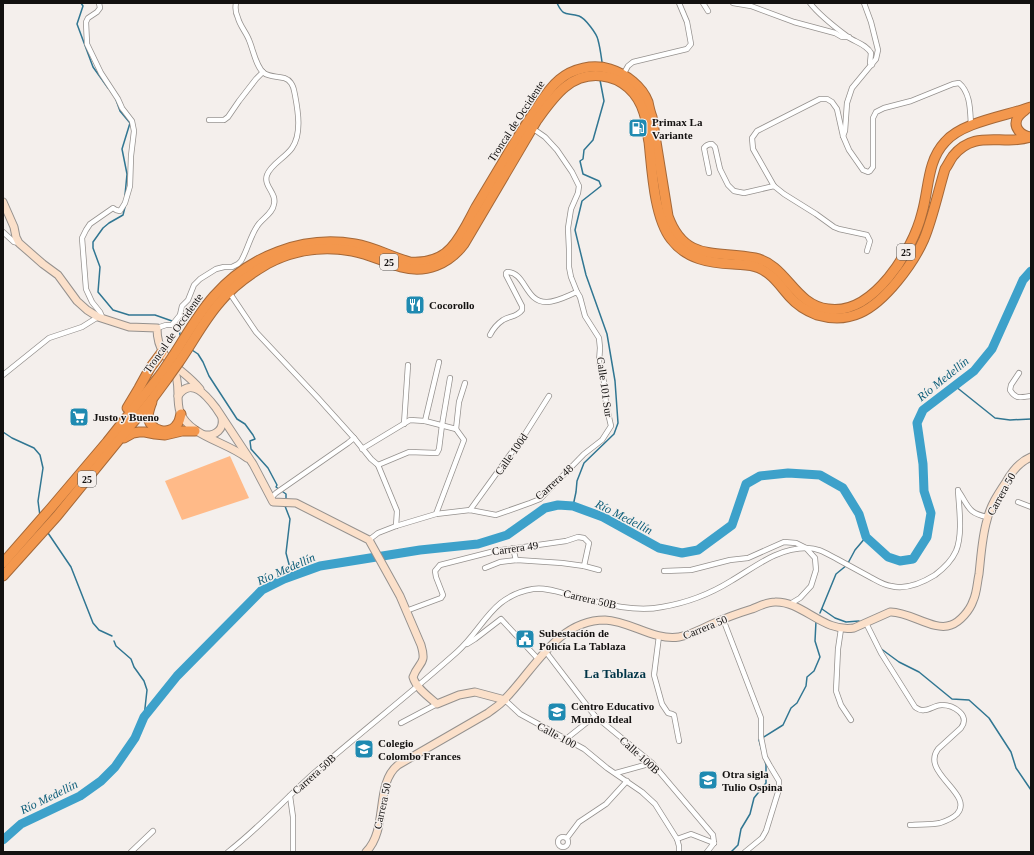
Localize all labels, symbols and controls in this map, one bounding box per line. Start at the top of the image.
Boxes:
street label: Troncal de Occidente [485,78,547,164]
place label: Primax La Variante [652,116,703,141]
fuel station icon: Primax La Variante [627,117,649,139]
road number: 25 [897,244,915,260]
road number: 25 [380,254,398,270]
street label: Troncal de Occidente [141,291,205,375]
restaurant icon: Cocorollo [404,294,426,316]
place label: Cocorollo [429,299,475,311]
water label: Río Medellín [914,354,972,405]
street label: Calle 101 Sur [595,356,615,418]
supermarket icon: Justo y Bueno [68,406,90,428]
place label: Justo y Bueno [93,411,160,423]
street label: Calle 100d [492,431,530,477]
street label: Carrera 48 [533,462,576,502]
street label: Carrera 50 [984,470,1018,517]
road number: 25 [78,471,96,487]
water label: Río Medellín [592,496,655,537]
street label: Carrera 49 [491,539,539,557]
water label: Río Medellín [254,550,317,588]
street label: Carrera 50B [562,587,618,611]
street label: Carrera 50 [681,613,729,641]
place label: Subestación de Policía La Tablaza [539,627,626,652]
public building icon: Subestación de Policía La Tablaza [514,628,536,650]
district label: La Tablaza [584,666,646,681]
place label: Centro Educativo Mundo Ideal [571,700,655,725]
school or university icon: Centro Educativo Mundo Ideal [546,701,568,723]
street label: Calle 100 [535,720,579,750]
street label: Calle 100B [617,734,663,776]
place label: Colegio Colombo Frances [378,737,462,762]
school or university icon: Colegio Colombo Frances [353,738,375,760]
street label: Carrera 50B [290,751,338,797]
place label: Otra sigla Tulio Ospina [722,768,783,793]
school or university icon: Otra sigla Tulio Ospina [697,769,719,791]
water label: Río Medellín [17,777,80,817]
street label: Carrera 50 [371,781,393,830]

